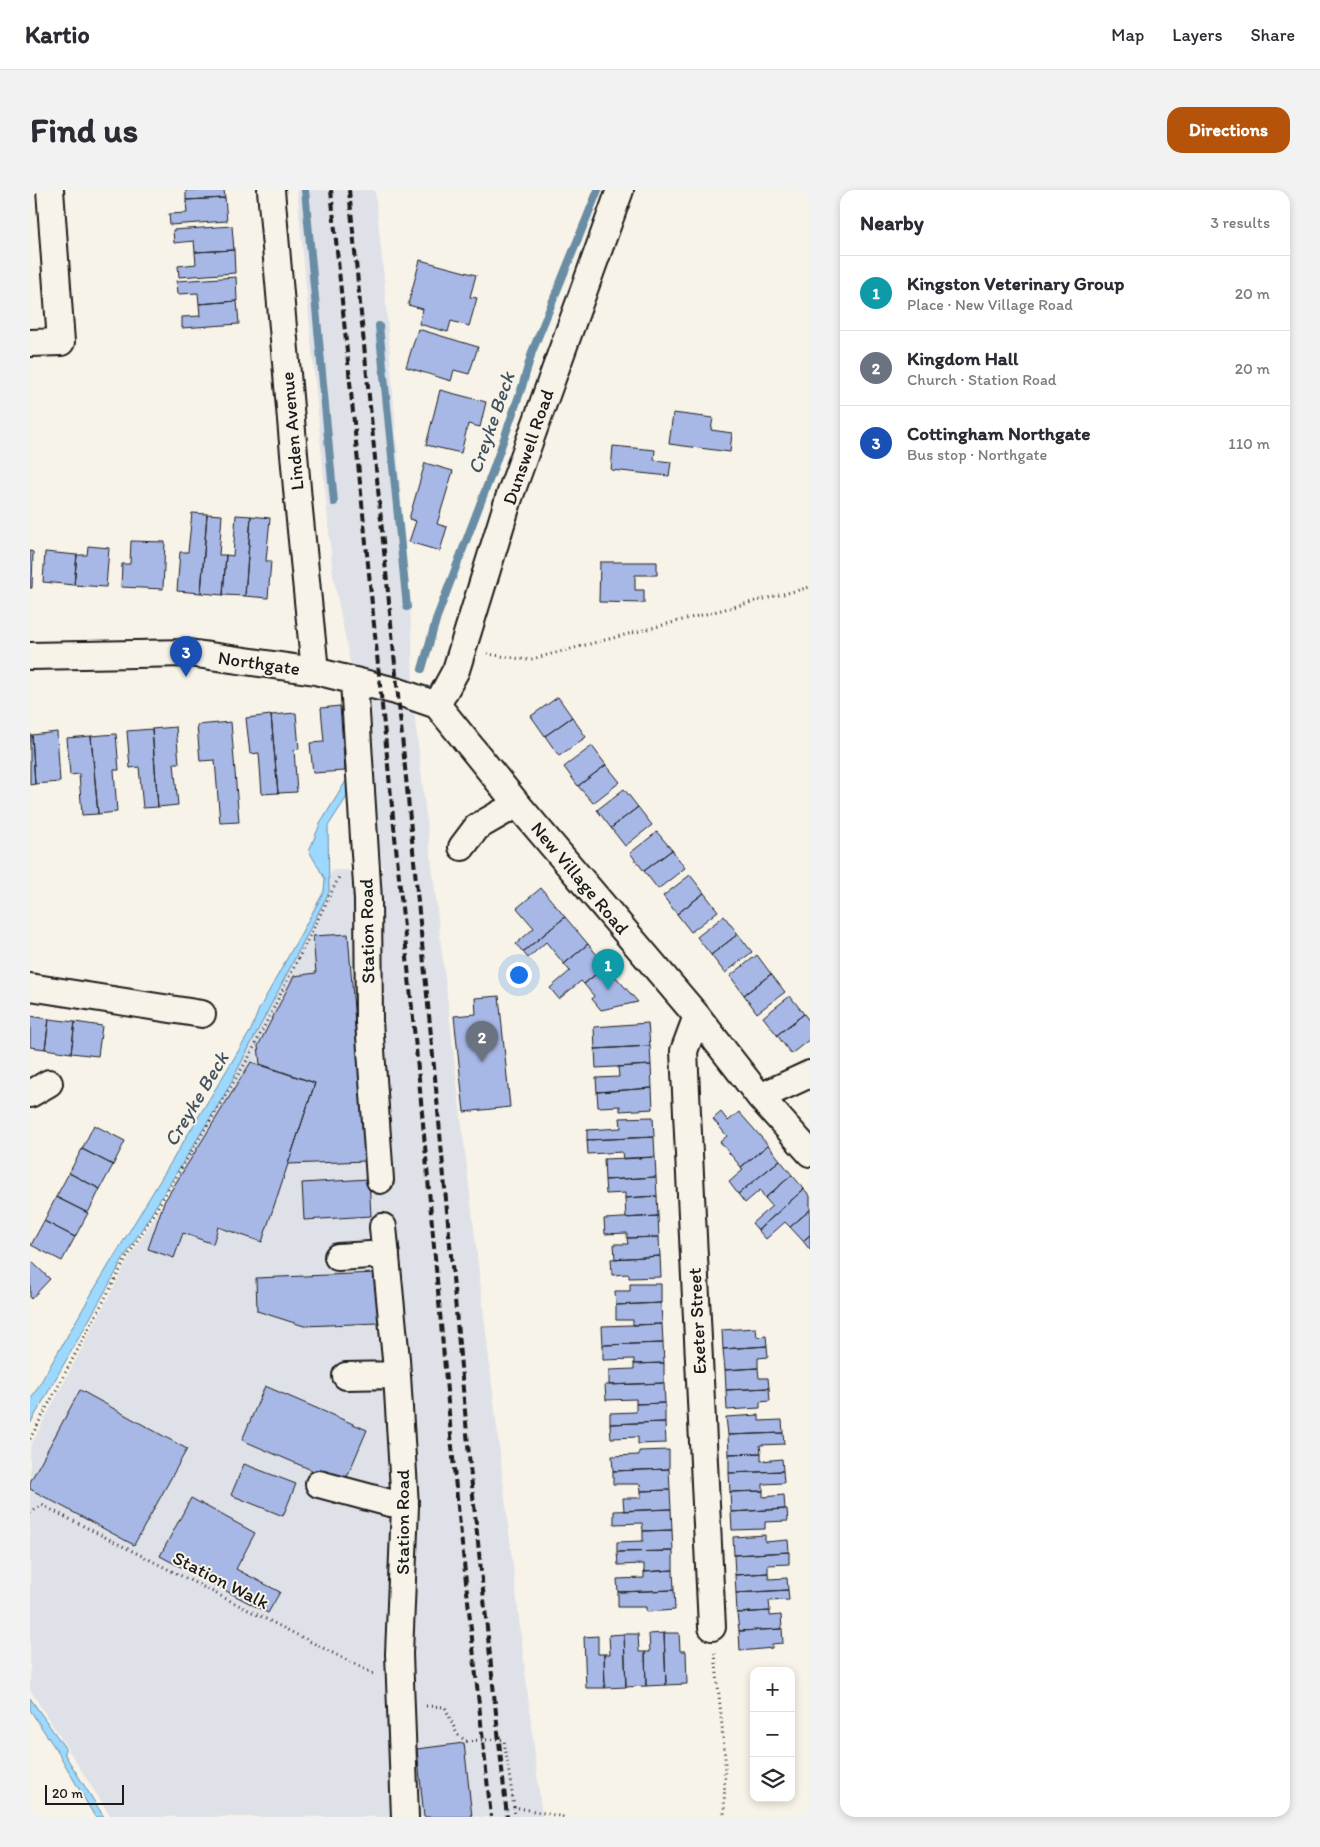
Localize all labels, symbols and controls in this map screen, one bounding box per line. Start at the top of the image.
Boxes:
text: Kartio [25,20,90,49]
text: Map [1111,24,1144,46]
text: Layers [1172,24,1222,46]
text: Share [1250,24,1295,46]
button: Directions [1167,107,1290,153]
text: Find us [30,109,138,151]
text: Nearby [860,210,924,235]
text: 3 results [1210,213,1270,232]
text: Kingston Veterinary Group [907,272,1124,295]
text: 1 [872,284,880,303]
text: 20 m [1235,284,1270,303]
text: Place · New Village Road [907,295,1073,314]
text: Kingdom Hall [907,347,1018,370]
text: 2 [872,359,880,378]
text: 20 m [1235,359,1270,378]
water label: Creyke Beck [462,367,520,477]
text: Church · Station Road [907,370,1057,389]
street label: Linden Avenue [275,371,309,491]
street label: Dunswell Road [497,386,559,508]
text: Cottingham Northgate [907,422,1090,445]
text: 3 [872,434,880,453]
text: 110 m [1228,434,1270,453]
text: Bus stop · Northgate [907,445,1047,464]
pin: 3 [170,636,202,677]
street label: Northgate [216,646,302,680]
street label: New Village Road [526,817,634,939]
street label: Station Road [355,878,379,984]
pin: 1 [592,949,624,990]
your location [506,962,532,988]
pin: 2 [466,1021,498,1062]
water label: Creyke Beck [158,1046,235,1151]
street label: Exeter Street [683,1267,711,1375]
street label: Station Road [391,1469,414,1575]
street label: Station Walk [169,1546,273,1614]
map controls [750,1667,795,1802]
button: + [750,1667,795,1712]
button: − [750,1712,795,1757]
button: layers [750,1757,795,1802]
scale bar [45,1782,124,1805]
text: 20 m [52,1785,83,1802]

